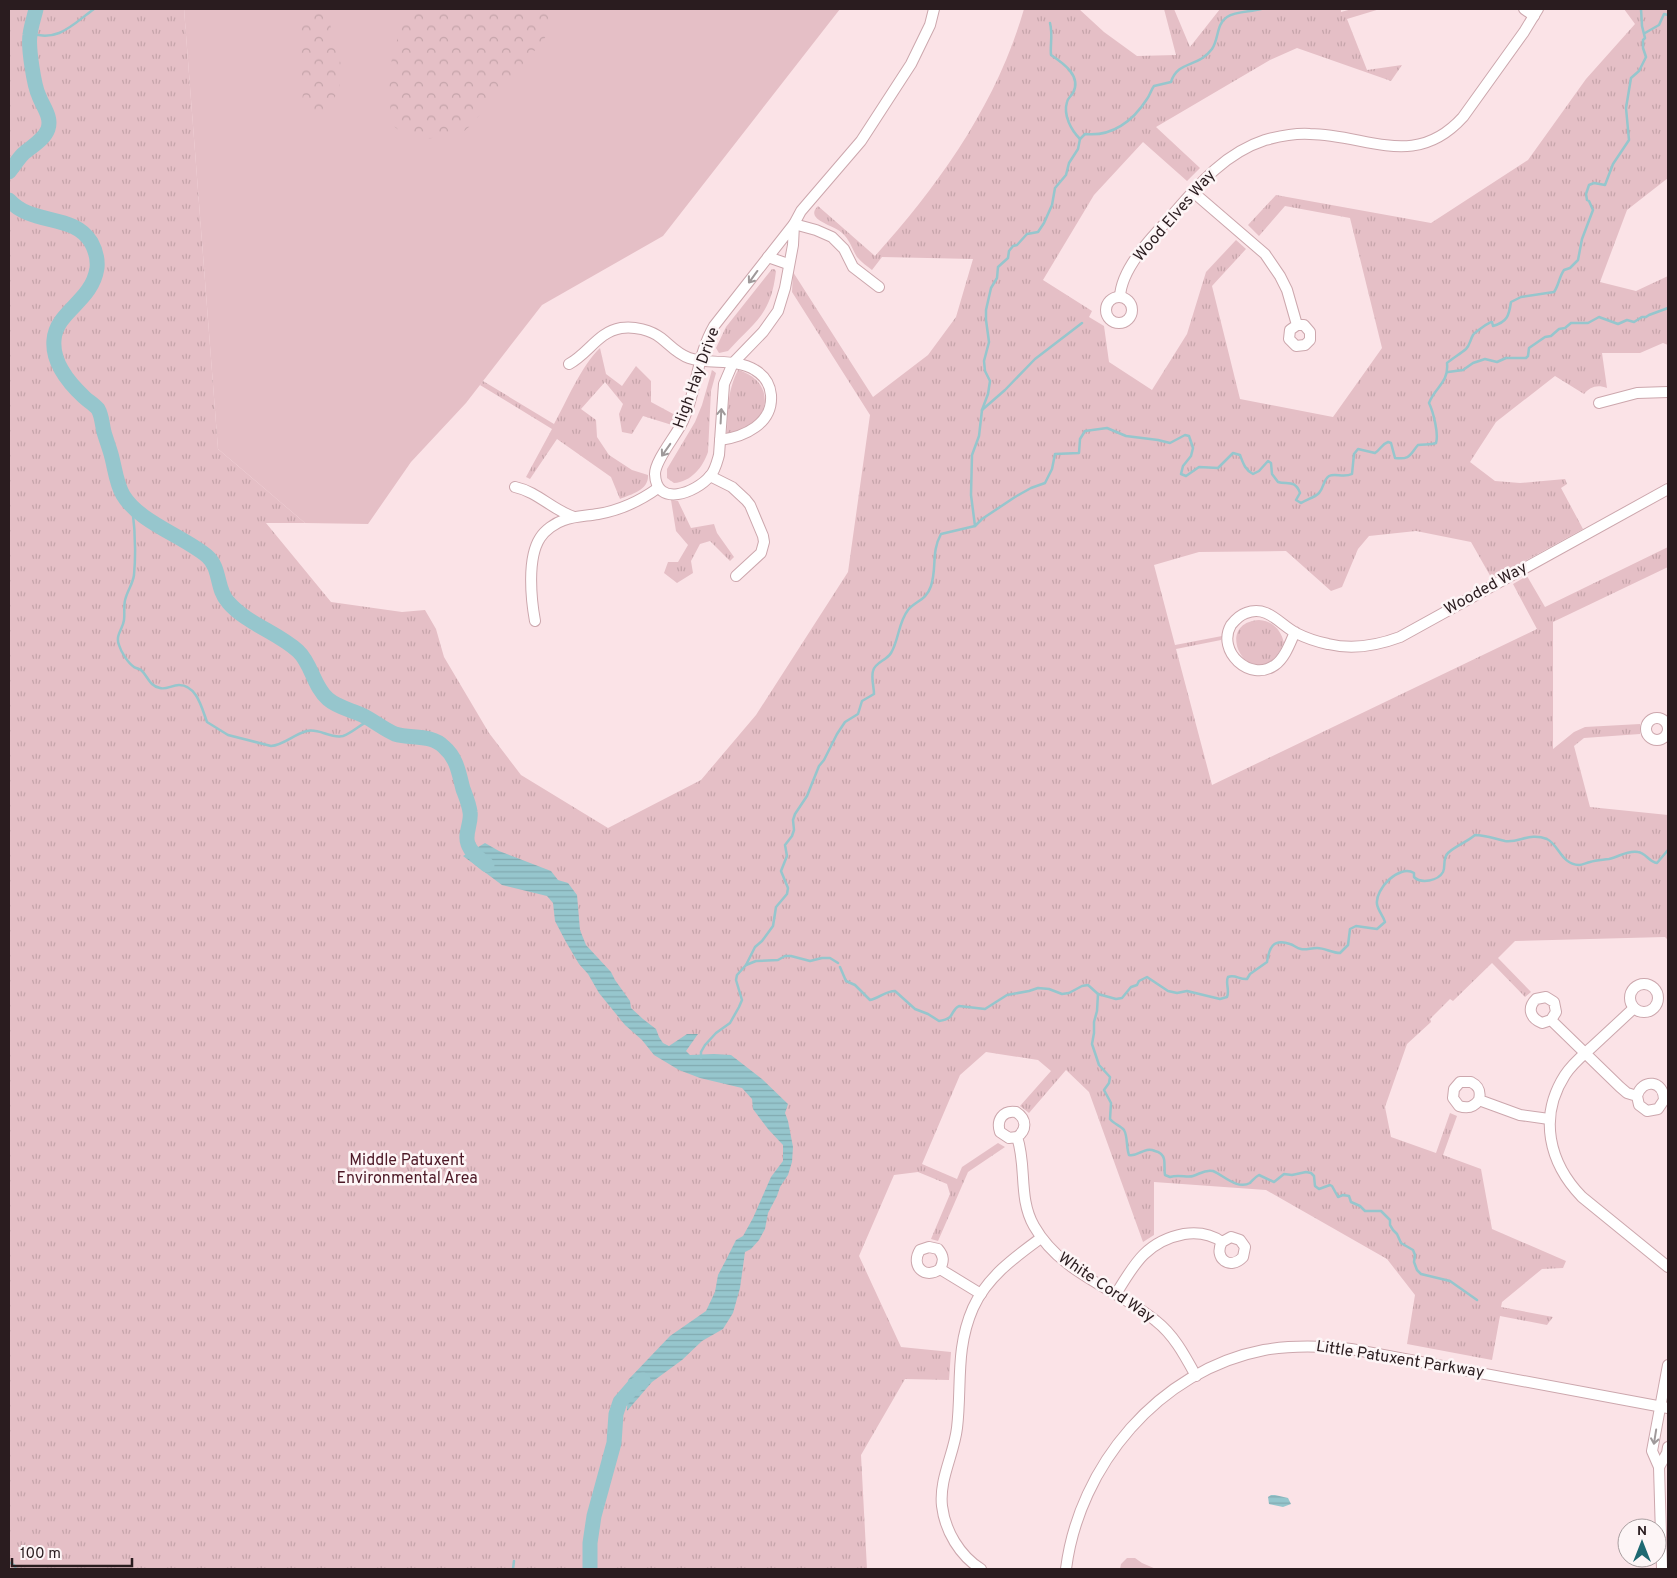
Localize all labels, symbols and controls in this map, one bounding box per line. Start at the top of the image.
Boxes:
street label: Wood Elves Way [1130,166,1220,266]
one-way arrow [748,270,758,284]
street label: High Hay Drive [669,325,725,431]
one-way arrow [716,408,726,424]
one-way arrow [661,443,671,457]
street label: Wooded Way [1441,558,1531,620]
park label: Middle Patuxent Environmental Area [336,1151,478,1189]
street label: White Cord Way [1054,1248,1158,1328]
street label: Little Patuxent Parkway [1315,1337,1485,1383]
one-way arrow [1649,1429,1659,1445]
north arrow [1617,1518,1667,1568]
text: N [1637,1523,1647,1540]
scale bar [12,1536,132,1568]
text: 100 m [20,1545,61,1564]

